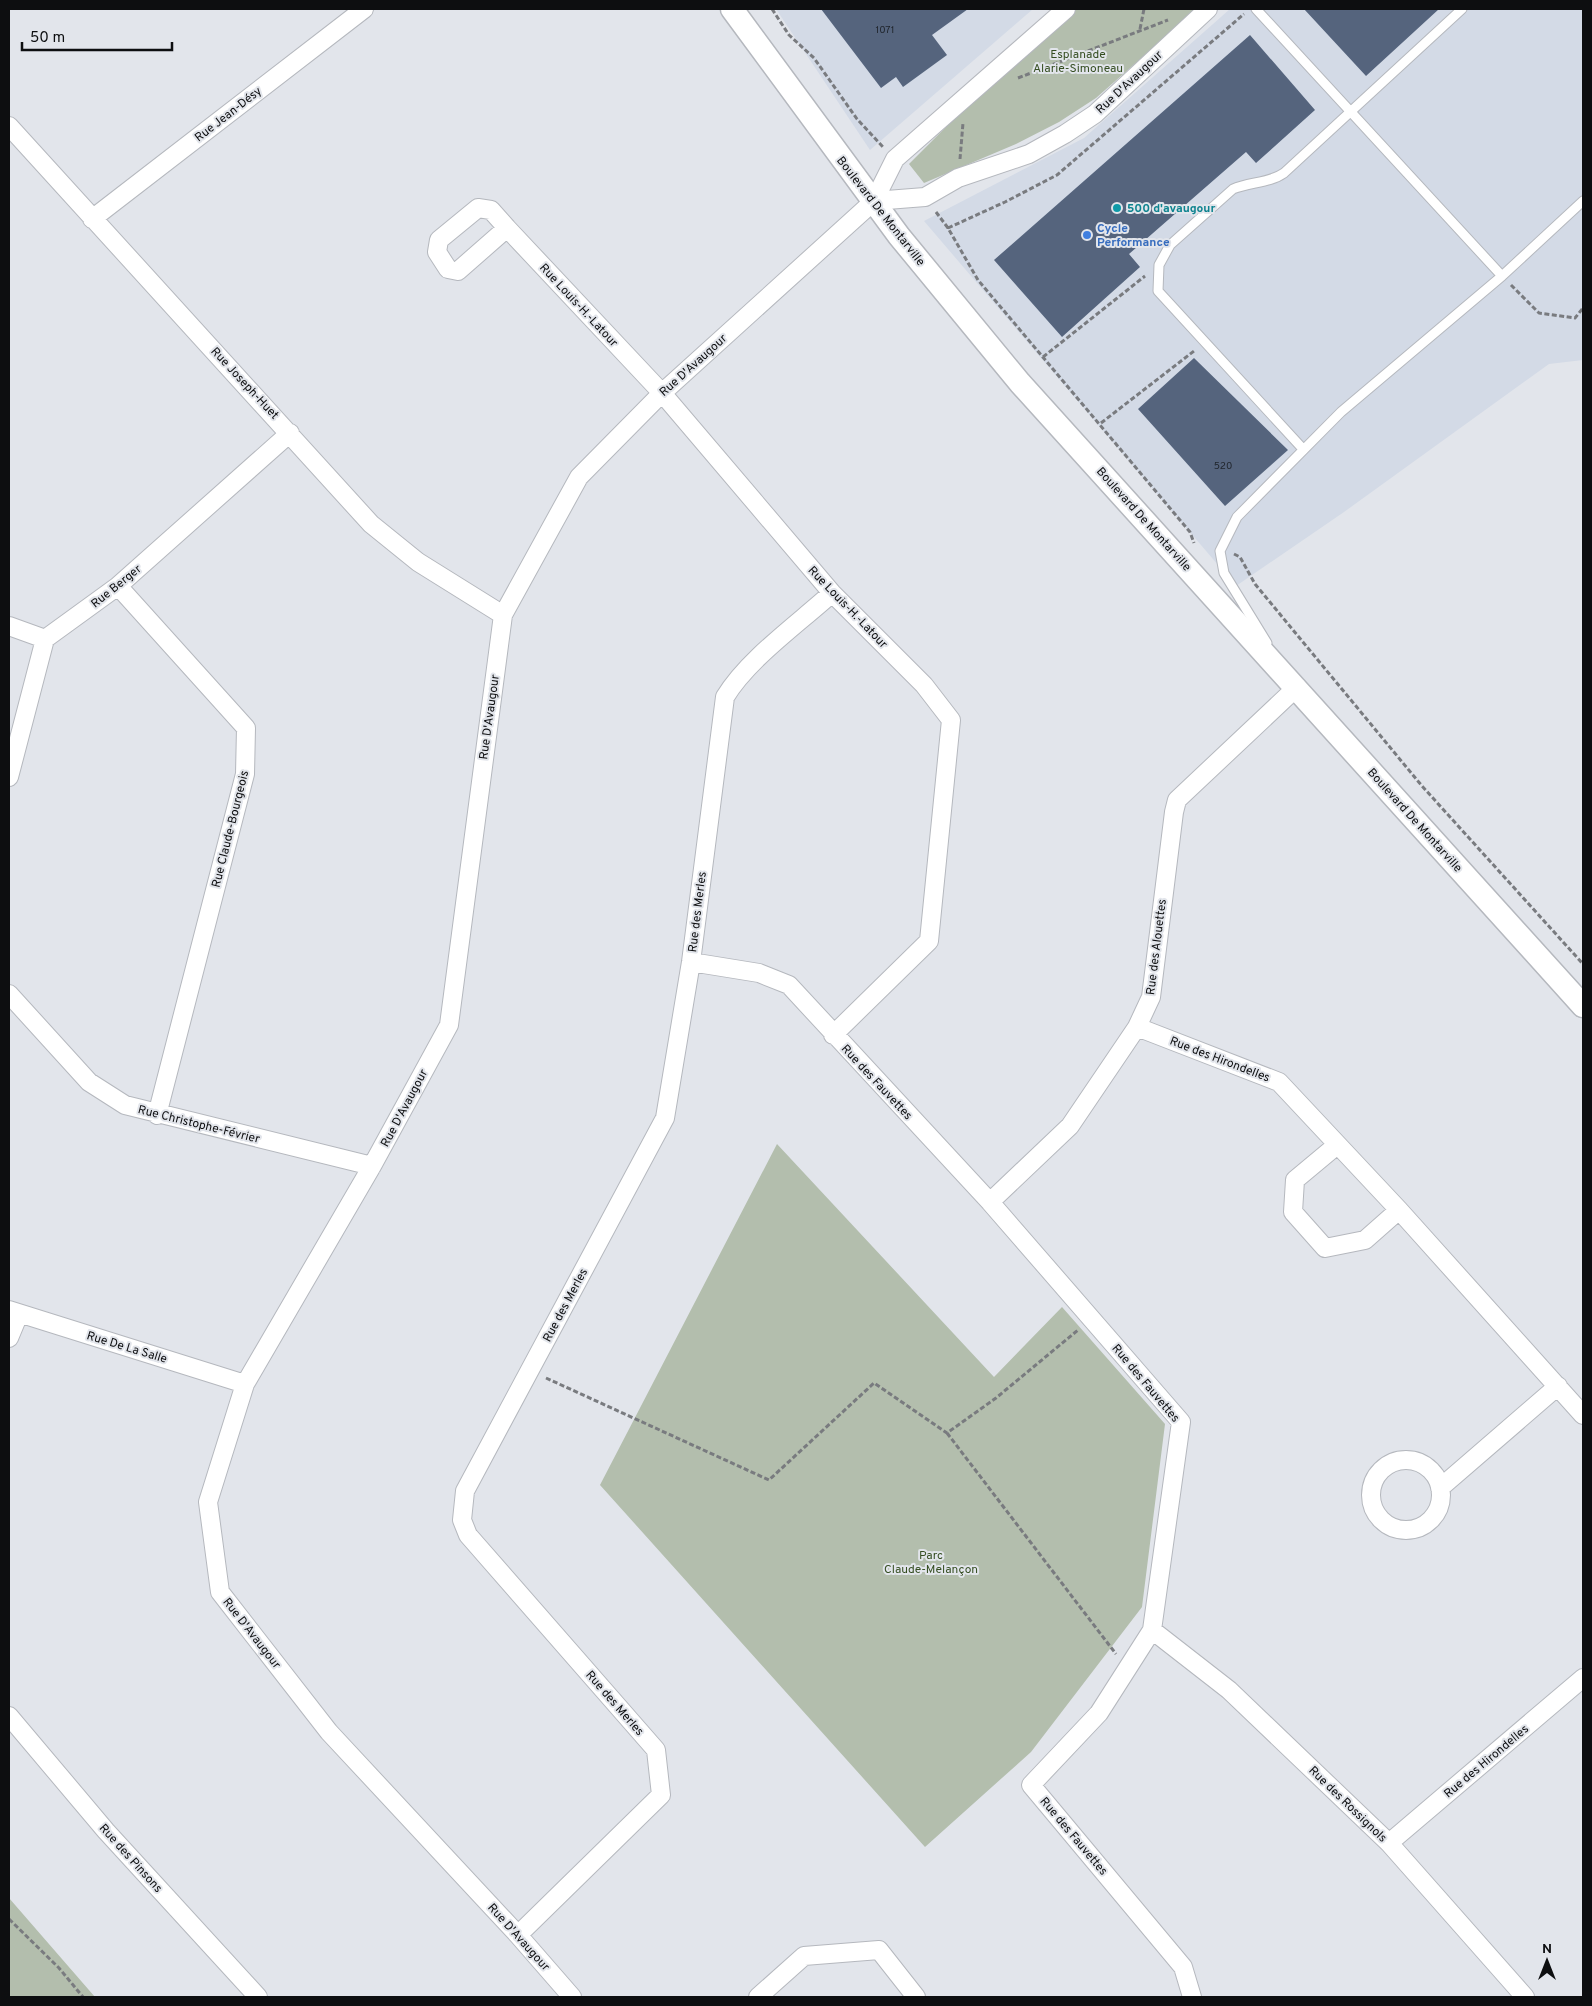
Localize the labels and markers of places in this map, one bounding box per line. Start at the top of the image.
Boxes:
place label: 500 d'avaugour [1127,201,1215,217]
marker: 500 d'avaugour [1111,202,1123,214]
place label: Cycle Performance [1097,221,1170,251]
marker: Cycle Performance [1081,229,1093,241]

